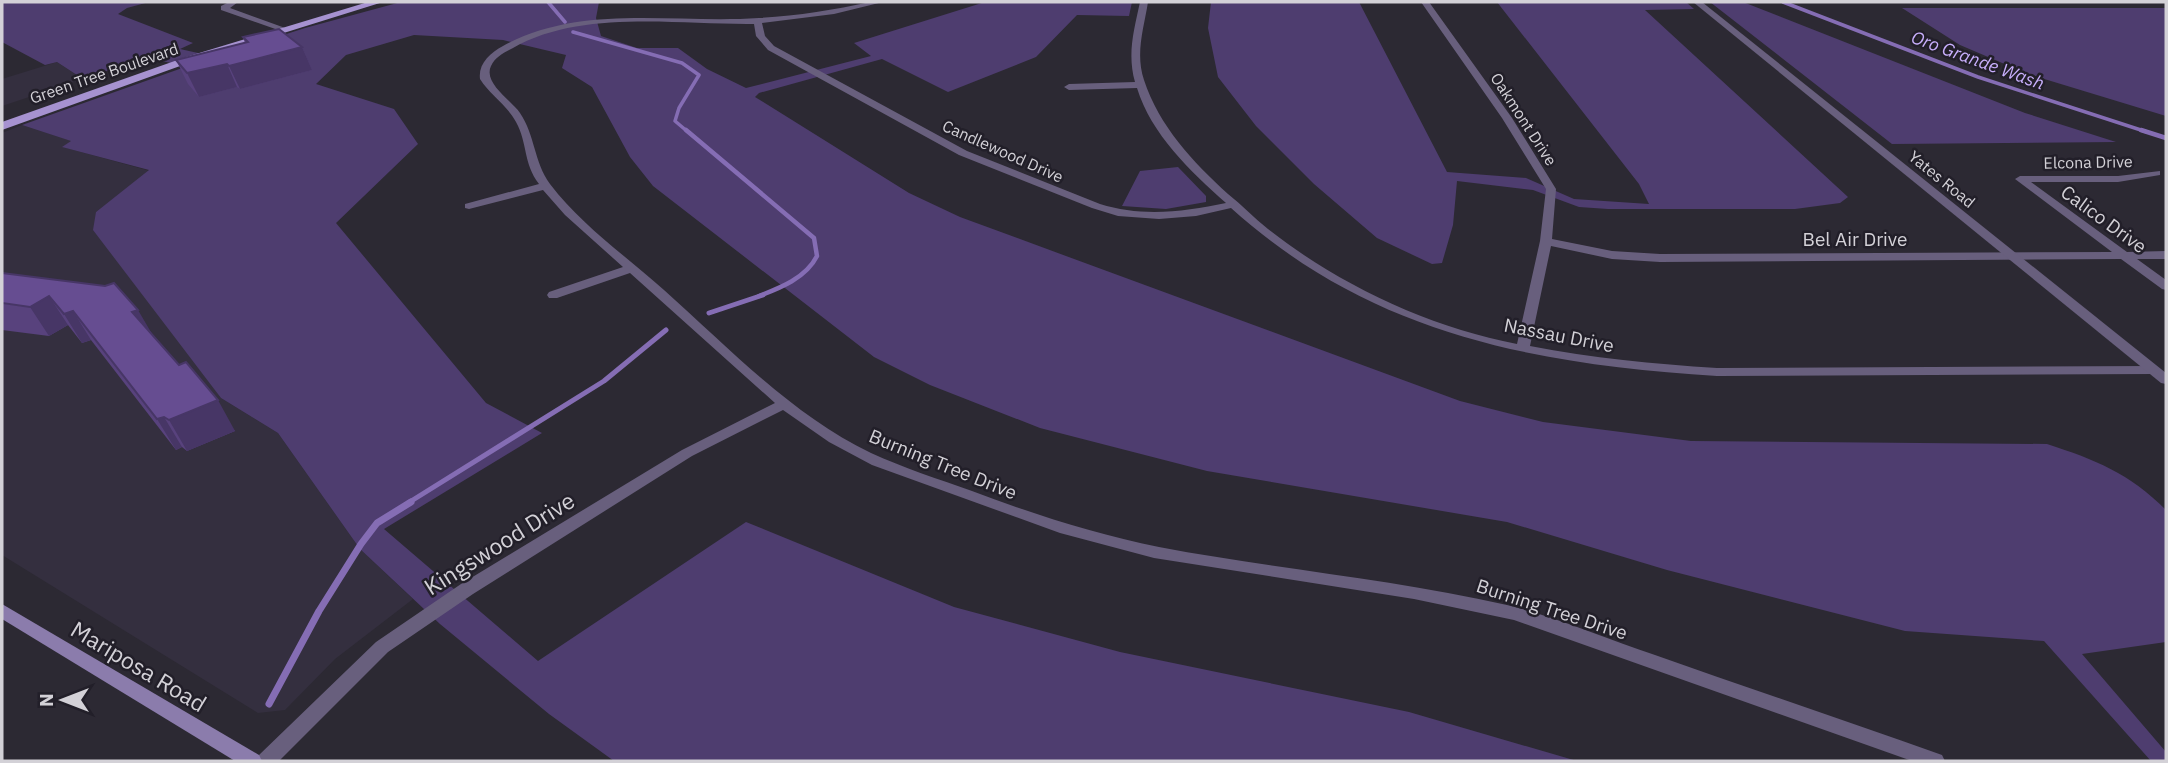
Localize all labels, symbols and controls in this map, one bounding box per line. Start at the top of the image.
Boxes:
water label: Oro Grande Wash [1908,25,2048,95]
street label: Green Tree Boulevard [27,38,181,108]
street label: Oakmont Drive [1487,69,1562,169]
street label: Candlewood Drive [939,115,1067,187]
street label: Yates Road [1905,146,1979,212]
street label: Elcona Drive [2043,151,2133,173]
street label: Calico Drive [2056,180,2152,258]
street label: Bel Air Drive [1803,227,1907,251]
street label: Nassau Drive [1502,313,1616,357]
street label: Burning Tree Drive [866,423,1020,505]
street label: Kingswood Drive [418,485,580,601]
street label: Burning Tree Drive [1473,573,1631,645]
street label: Mariposa Road [66,614,212,718]
north arrow [28,665,98,735]
text: N [34,693,58,707]

